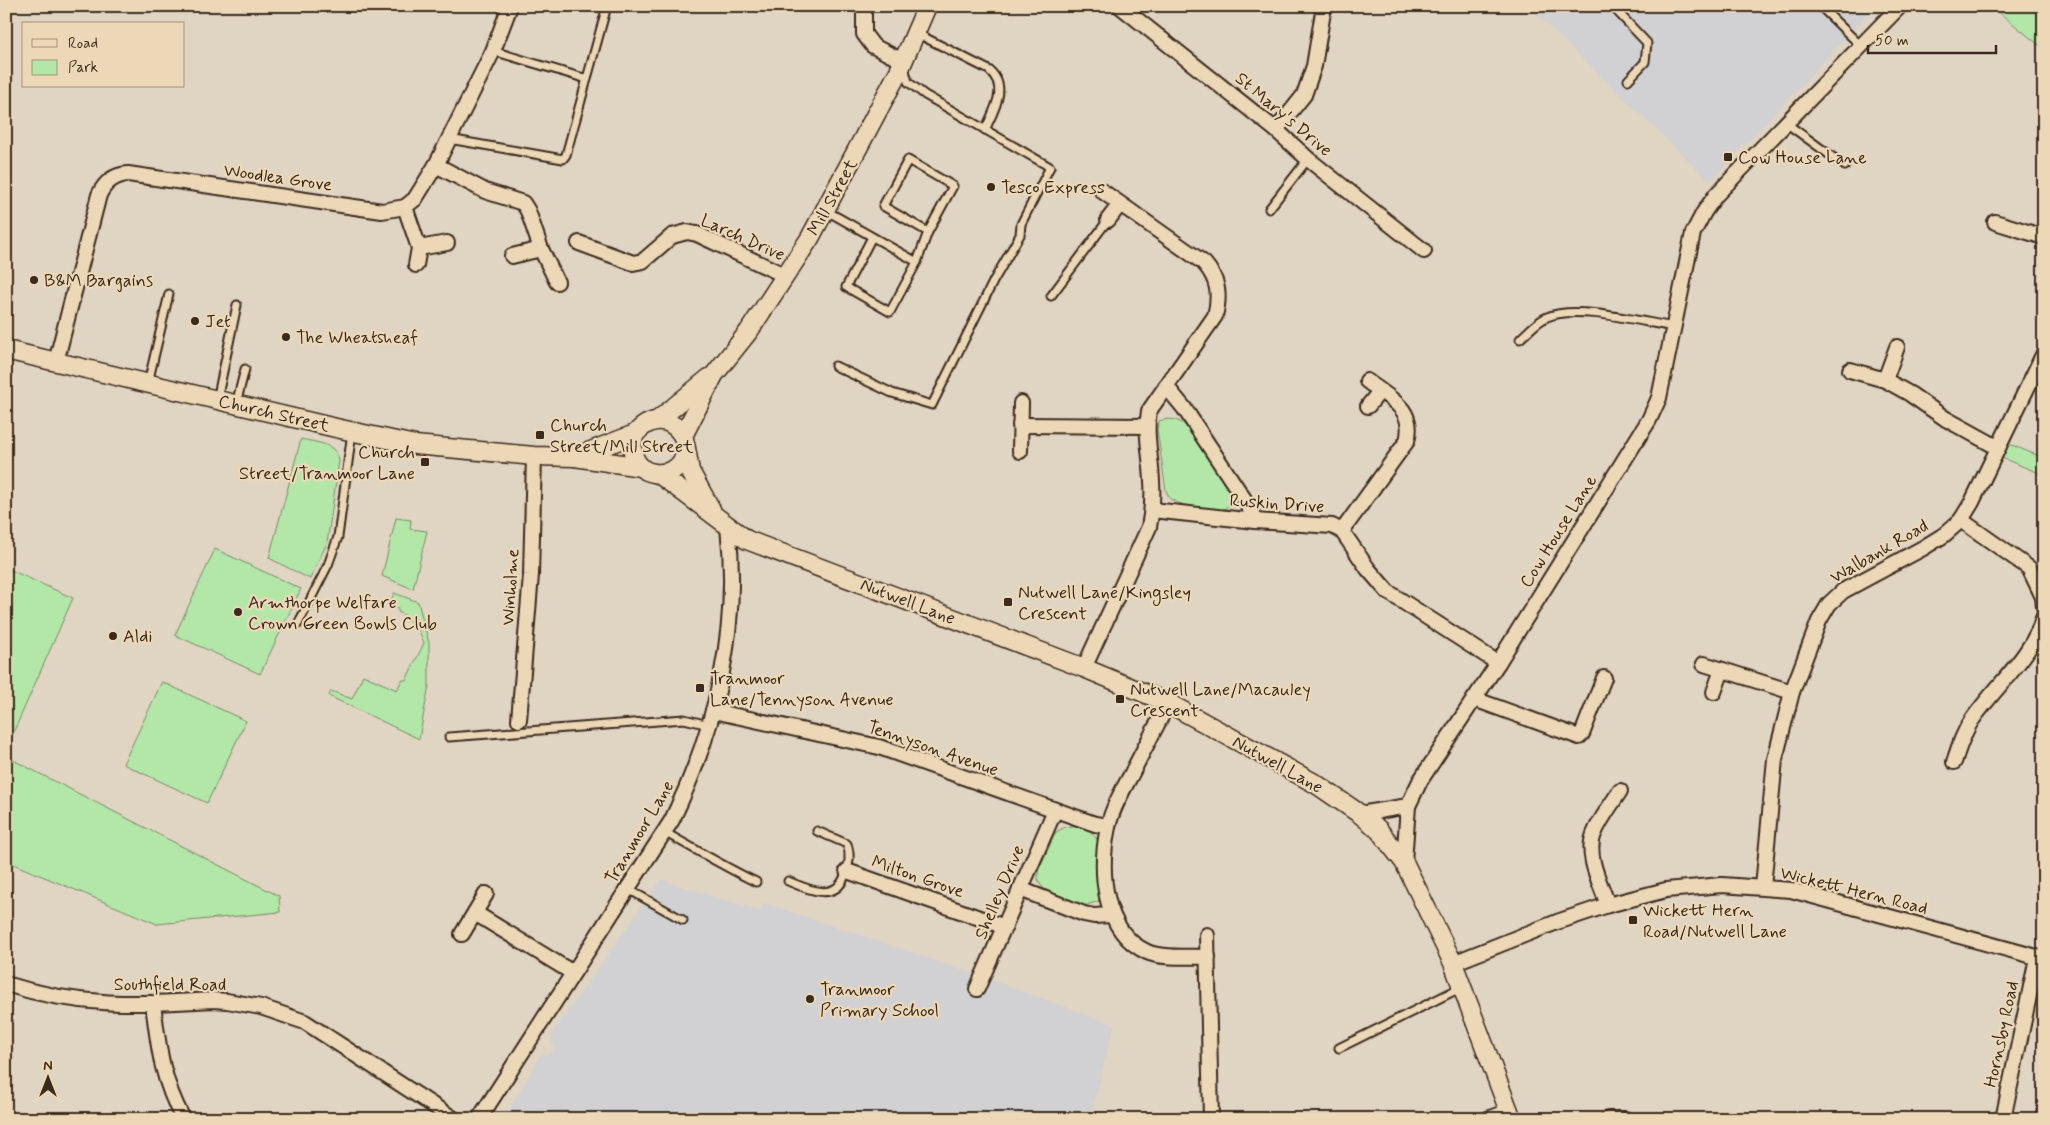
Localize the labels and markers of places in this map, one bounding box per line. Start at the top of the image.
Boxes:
place label: Cow House Lane [1738,146,1867,170]
marker: Cow House Lane [1722,151,1734,163]
place label: Tesco Express [1001,176,1105,200]
marker: Tesco Express [985,181,997,193]
place label: B&M Bargains [44,269,153,293]
marker: B&M Bargains [28,274,40,286]
place label: Jet [205,310,231,334]
marker: Jet [189,315,201,327]
place label: The Wheatsheaf [296,326,418,350]
marker: The Wheatsheaf [280,331,292,343]
place label: Church Street/Mill Street [550,414,694,459]
marker: Church Street/Mill Street [534,429,546,441]
place label: Church Street/Tranmoor Lane [239,441,415,486]
marker: Church Street/Tranmoor Lane [419,456,431,468]
place label: Nutwell Lane/Kingsley Crescent [1018,581,1191,626]
place label: Armthorpe Welfare Crown Green Bowls Club [248,591,437,636]
marker: Nutwell Lane/Kingsley Crescent [1002,596,1014,608]
marker: Armthorpe Welfare Crown Green Bowls Club [232,606,244,618]
place label: Aldi [123,625,152,649]
marker: Aldi [107,630,119,642]
place label: Tranmoor Lane/Tennyson Avenue [710,667,894,712]
place label: Nutwell Lane/Macauley Crescent [1130,678,1311,723]
marker: Tranmoor Lane/Tennyson Avenue [694,682,706,694]
marker: Nutwell Lane/Macauley Crescent [1114,693,1126,705]
place label: Wickett Hern Road/Nutwell Lane [1643,899,1787,944]
marker: Wickett Hern Road/Nutwell Lane [1627,914,1639,926]
place label: Tranmoor Primary School [820,978,939,1023]
marker: Tranmoor Primary School [804,993,816,1005]

